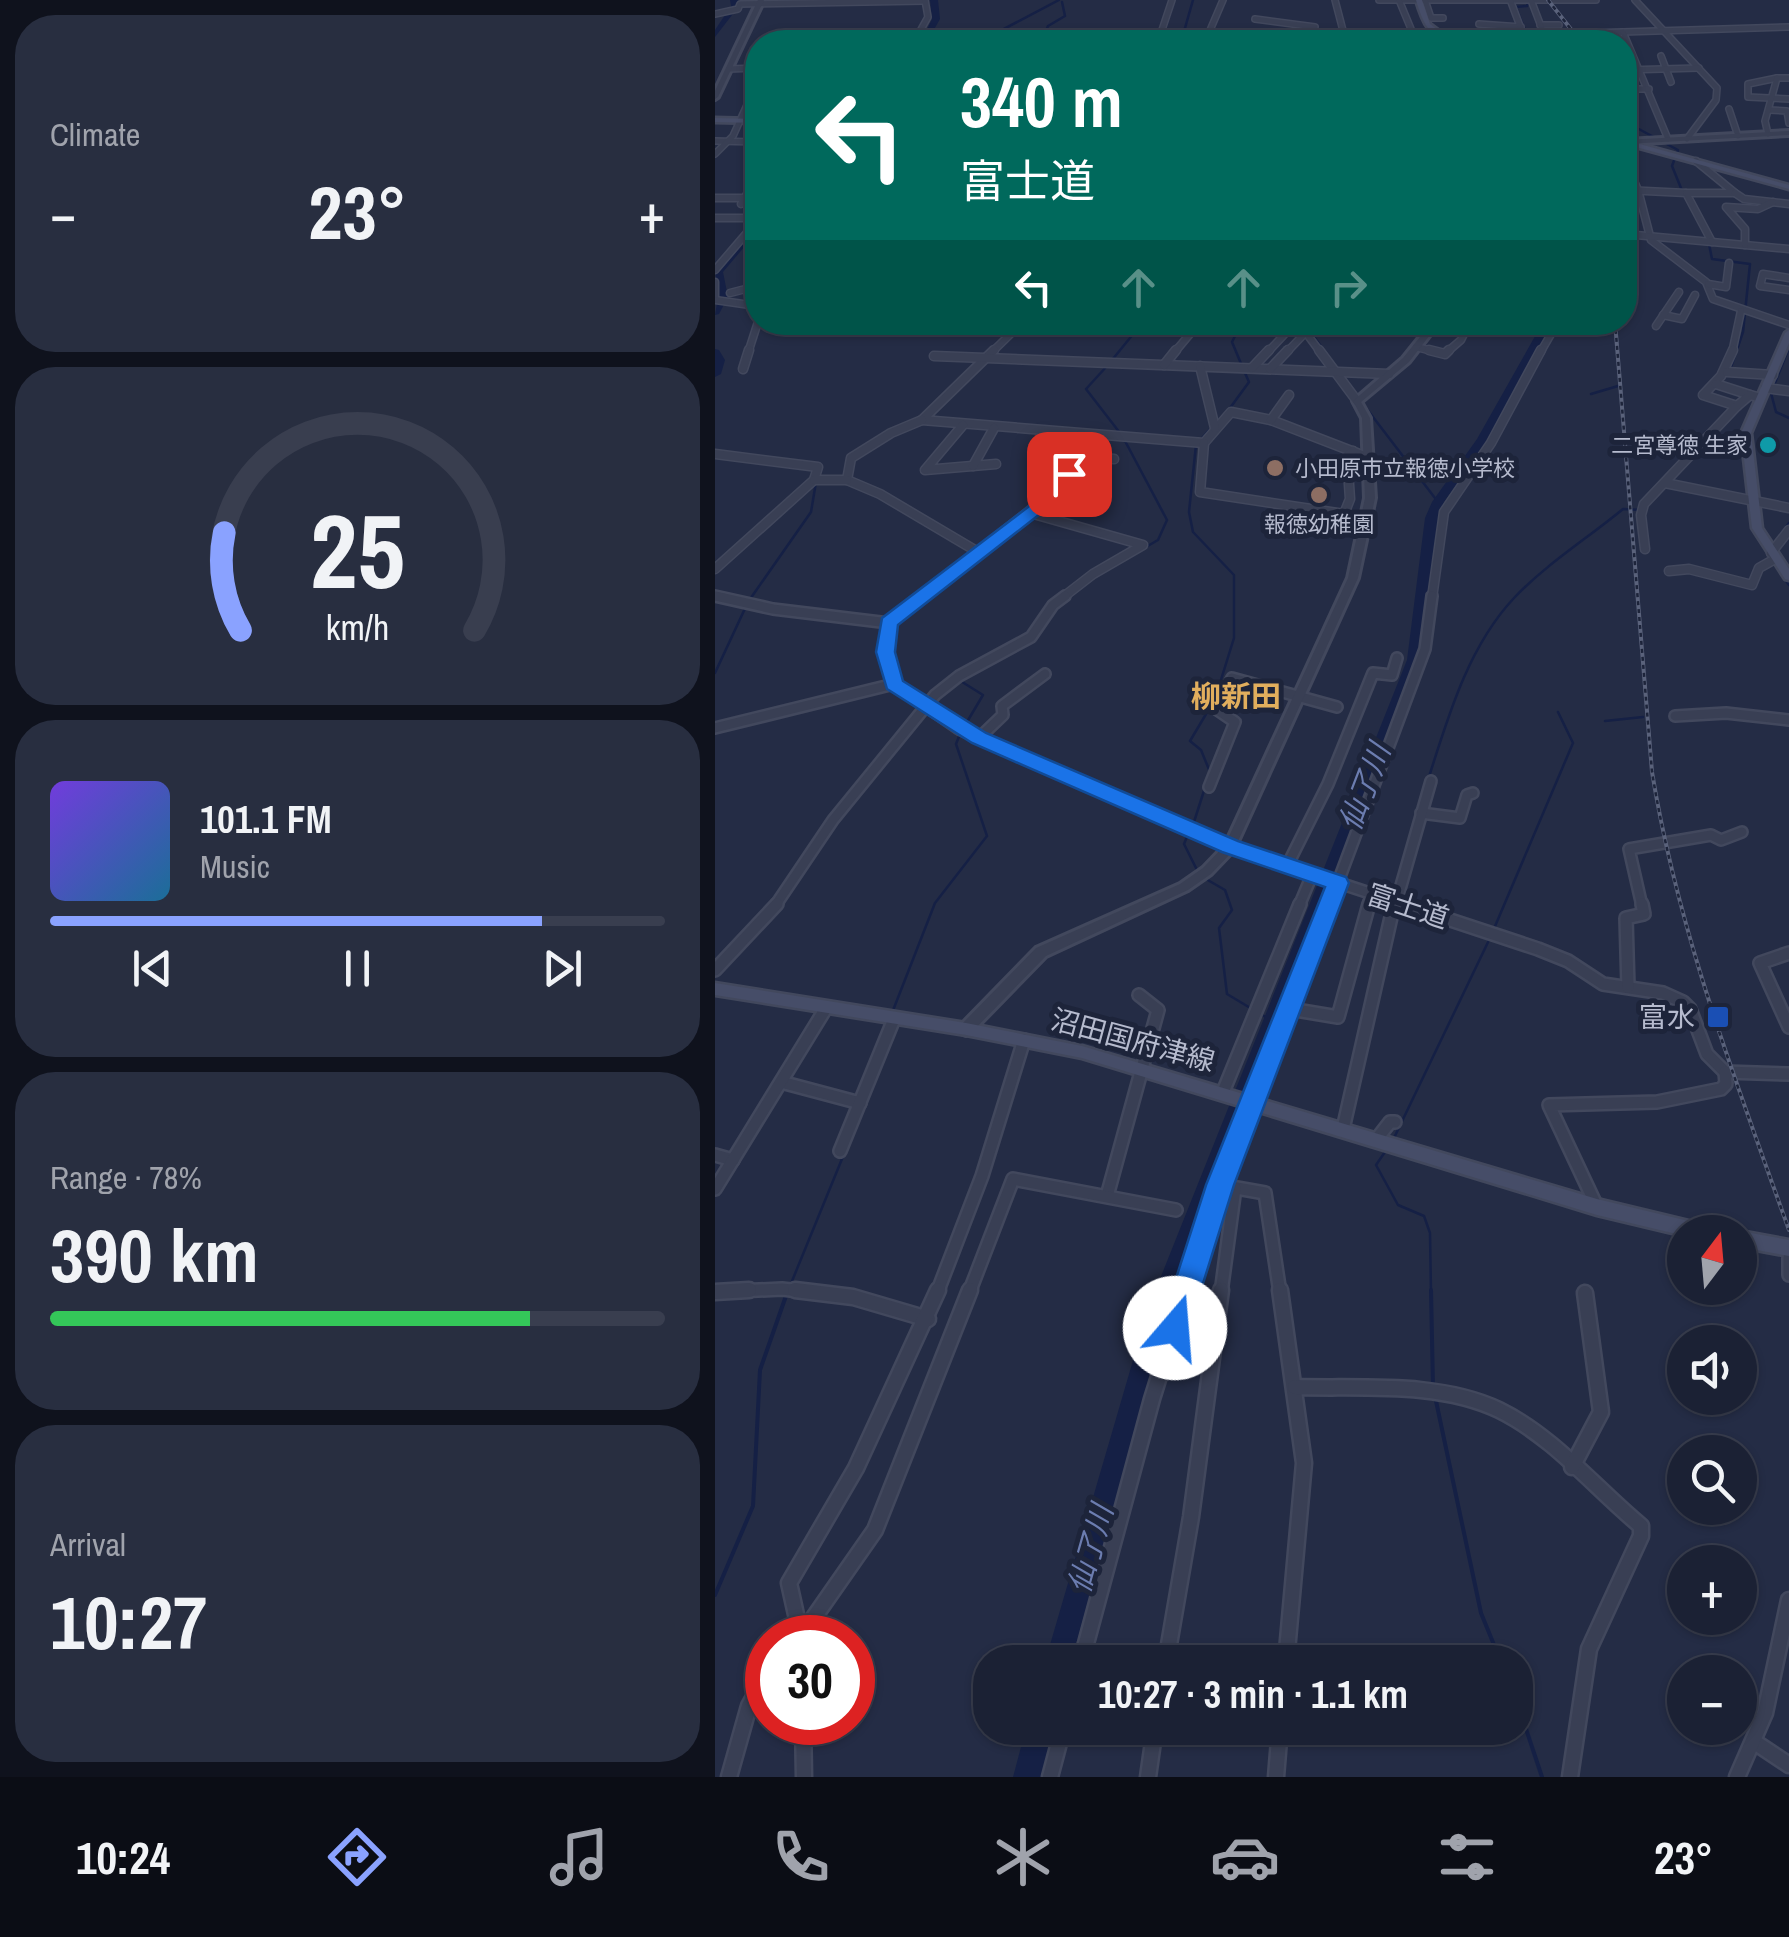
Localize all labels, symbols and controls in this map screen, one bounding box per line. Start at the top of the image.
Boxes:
text: 340 m [960,55,1123,149]
icon: left [795,70,925,200]
text: Climate [50,113,140,156]
text: 富士道 [960,150,1095,211]
text: 23° [308,161,407,262]
text: − [50,176,76,250]
text: + [639,176,665,250]
icon: left [1006,260,1061,315]
icon: ahead [1111,260,1166,315]
icon: ahead [1216,260,1271,315]
icon: right [1321,260,1376,315]
place label: 二宮尊徳 生家 [1611,430,1748,460]
pin [1027,432,1112,517]
marker: 二宮尊徳 生家 [1757,434,1779,456]
icon: arrive [1042,447,1097,502]
place label: 小田原市立報徳小学校 [1295,453,1515,483]
marker: 小田原市立報徳小学校 [1264,457,1286,479]
text: 25 [310,480,405,620]
marker: 報徳幼稚園 [1308,484,1330,506]
place label: 報徳幼稚園 [1264,509,1374,539]
text: km/h [326,603,389,651]
district label: 柳新田 [1191,676,1281,716]
water label: 仙了川 [1329,735,1400,836]
text: 101.1 FM [200,794,332,845]
text: Music [200,845,270,888]
street label: 富士道 [1362,875,1454,937]
icon: previous [125,941,180,996]
icon: pause [330,941,385,996]
icon: next [535,941,590,996]
place label: 富水 [1639,998,1695,1036]
street label: 沼田国府津線 [1047,1000,1219,1080]
marker: 富水 [1705,1004,1731,1030]
text: Range · 78% [50,1156,202,1199]
text: 390 km [50,1204,259,1305]
north arrow [1667,1215,1757,1305]
map controls [1667,1215,1757,1745]
position arrow [1123,1276,1227,1380]
button: sound [1667,1325,1757,1415]
button: search [1667,1435,1757,1525]
water label: 仙了川 [1058,1497,1122,1598]
text: Arrival [50,1523,126,1566]
button: + [1667,1545,1757,1635]
text: 10:27 [50,1571,207,1672]
speed limit sign: 30 [745,1615,875,1745]
button: − [1667,1655,1757,1745]
text: 10:27 · 3 min · 1.1 km [1098,1669,1408,1720]
icon: directions [322,1822,392,1892]
icon: music [544,1822,614,1892]
icon: phone [766,1822,836,1892]
icon: climate [988,1822,1058,1892]
icon: car [1210,1822,1280,1892]
icon: filters [1432,1822,1502,1892]
text: 10:24 [76,1827,170,1888]
text: 23° [1654,1827,1713,1888]

